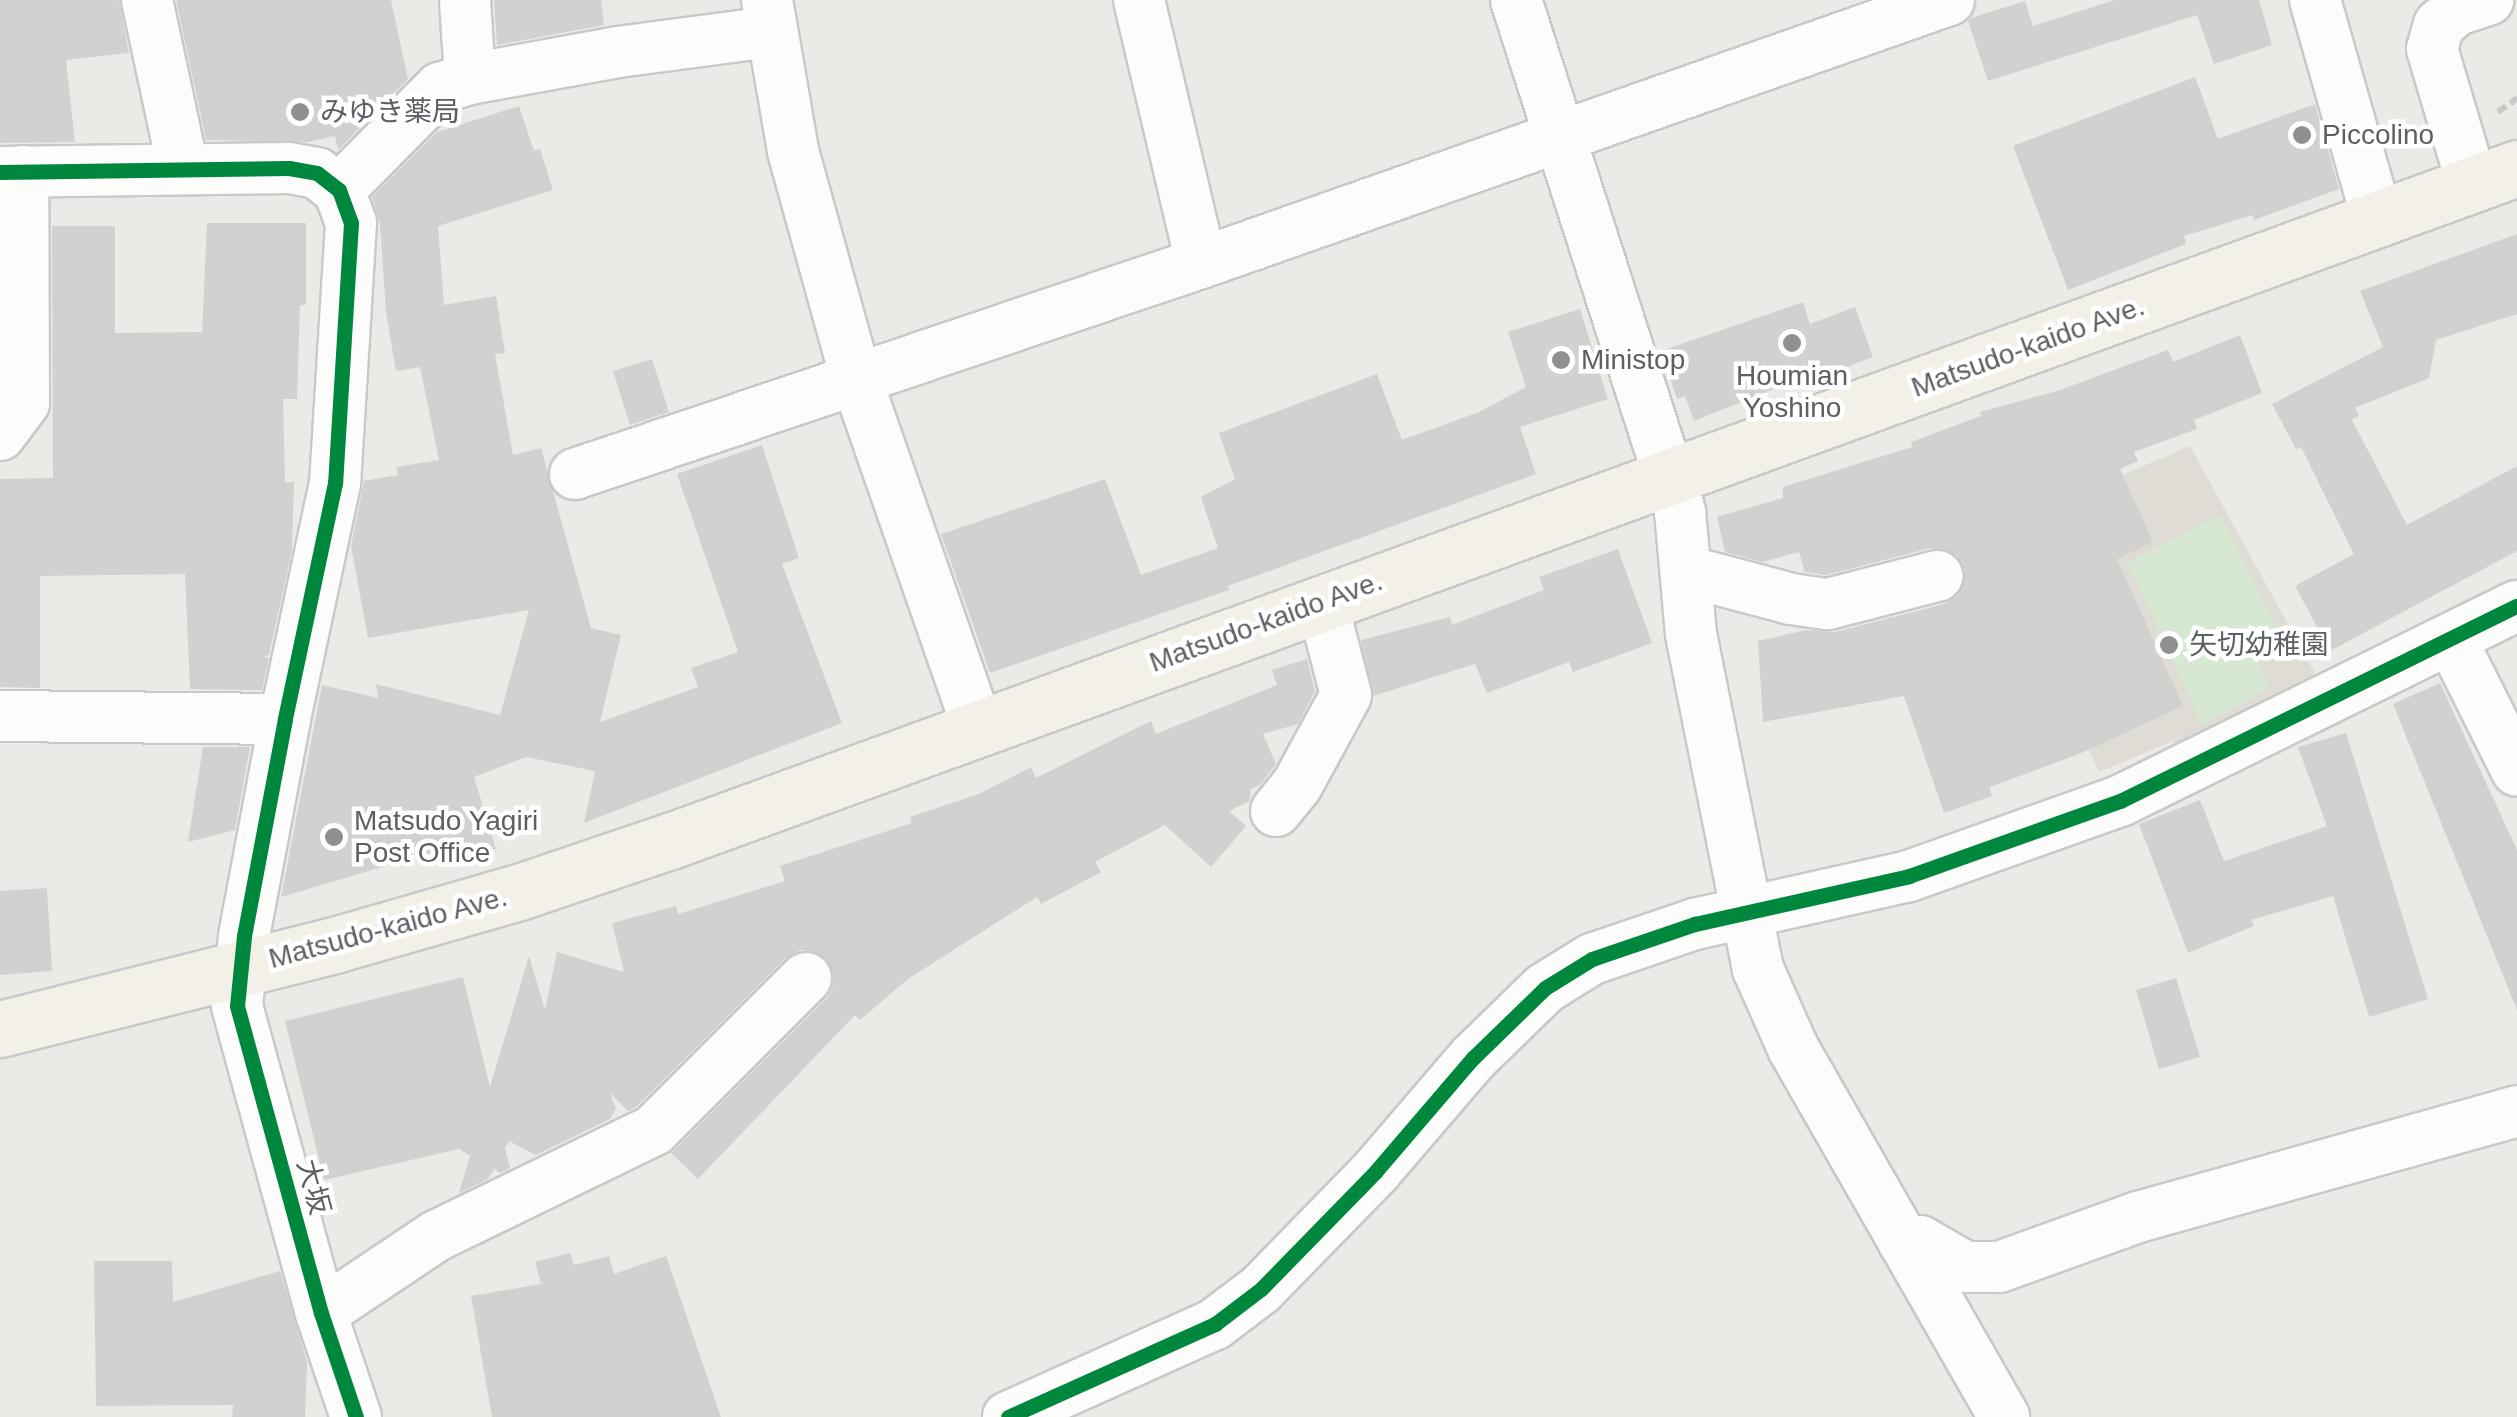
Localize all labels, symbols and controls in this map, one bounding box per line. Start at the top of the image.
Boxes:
place label: みゆき薬局 [320,95,460,129]
marker: みゆき薬局 [289,101,311,123]
place label: Piccolino [2322,118,2434,152]
marker: Piccolino [2291,124,2313,146]
street label: Matsudo-kaido Ave. [1906,289,2150,405]
marker: Houmian Yoshino [1781,332,1803,354]
place label: Ministop [1581,343,1685,377]
marker: Ministop [1550,349,1572,371]
place label: Houmian Yoshino [1736,359,1848,425]
street label: Matsudo-kaido Ave. [1144,564,1388,680]
place label: 矢切幼稚園 [2189,628,2329,662]
marker: 矢切幼稚園 [2158,634,2180,656]
place label: Matsudo Yagiri Post Office [354,804,539,870]
marker: Matsudo Yagiri Post Office [323,826,345,848]
street label: Matsudo-kaido Ave. [264,880,512,976]
street label: 大坂 [290,1156,336,1218]

